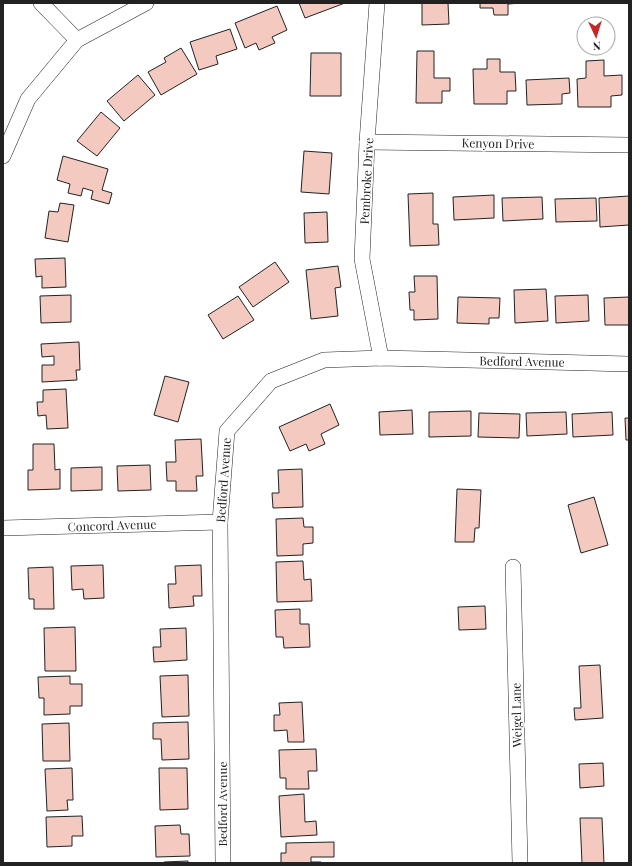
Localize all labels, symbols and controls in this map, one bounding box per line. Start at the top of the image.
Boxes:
north arrow [576,16,616,56]
text: N [592,39,601,54]
street label: Kenyon Drive [461,134,535,152]
street label: Pembroke Drive [356,137,376,225]
street label: Bedford Avenue [479,352,565,370]
street label: Bedford Avenue [212,437,234,523]
street label: Concord Avenue [67,515,157,535]
street label: Weigel Lane [507,683,525,748]
street label: Bedford Avenue [214,761,230,847]

